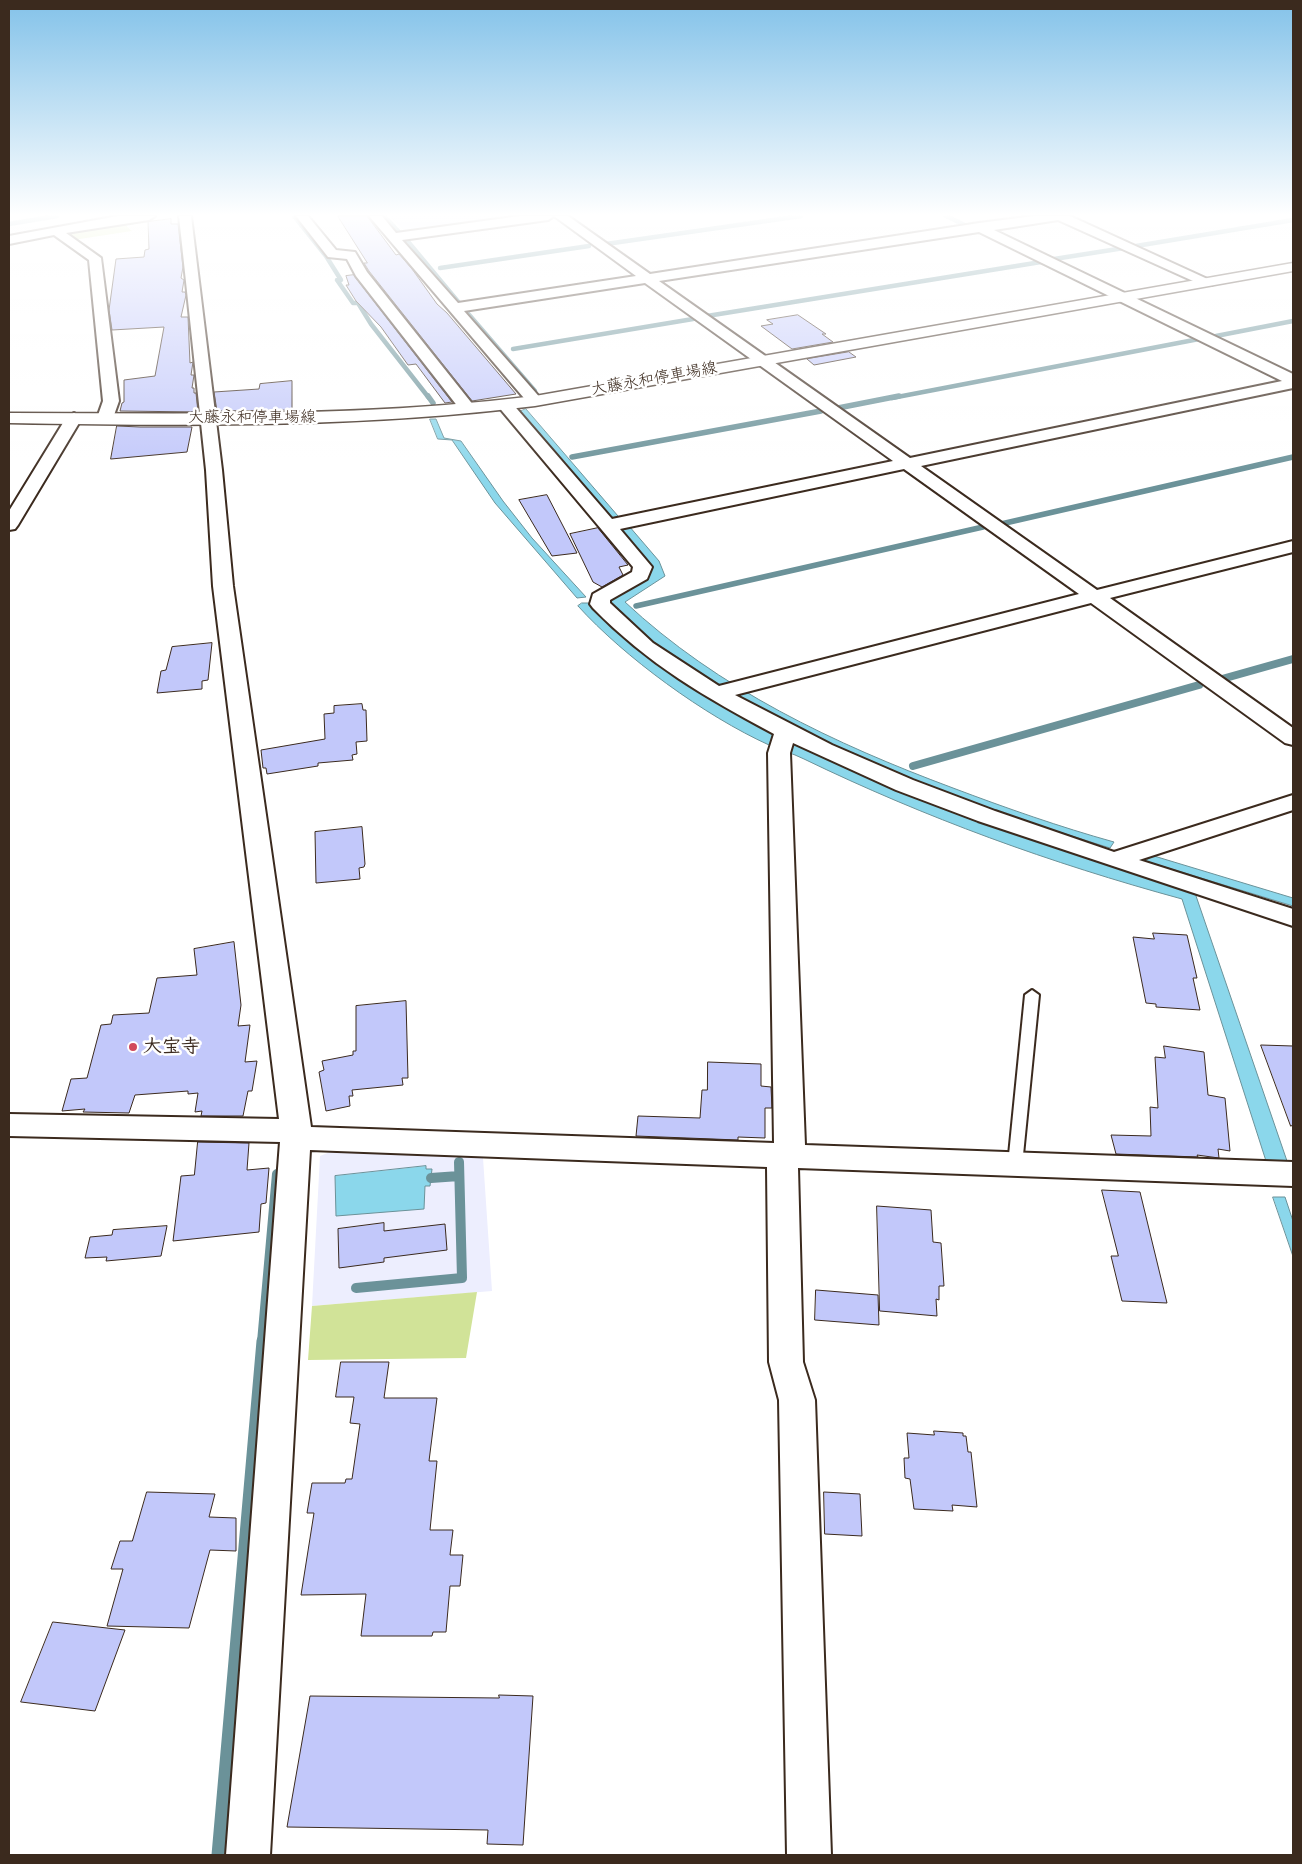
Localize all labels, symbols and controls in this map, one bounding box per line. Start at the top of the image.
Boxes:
street label: 大藤永和停車場線 [589,358,719,400]
street label: 大藤永和停車場線 [188,408,316,428]
place label: 大宝寺 [143,1036,200,1058]
marker: 大宝寺 [127,1041,139,1053]

